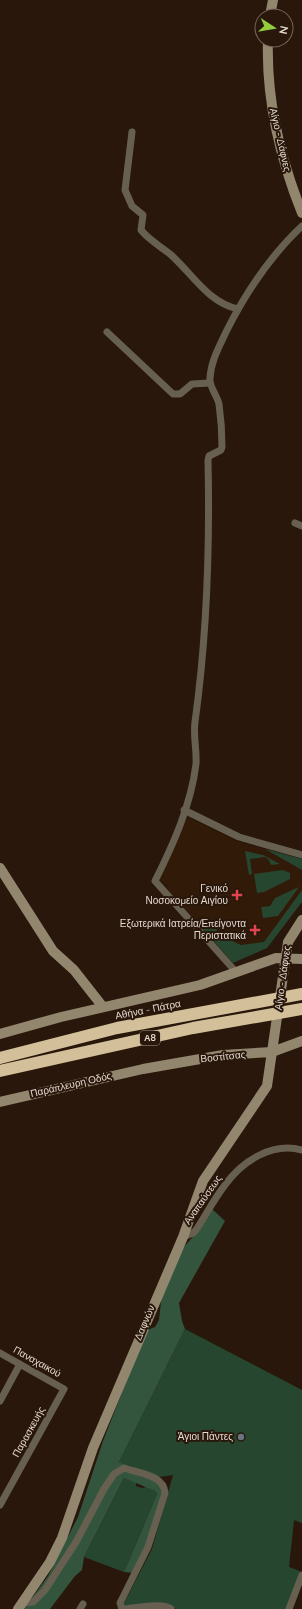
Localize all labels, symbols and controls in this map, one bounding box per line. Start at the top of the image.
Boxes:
north arrow [254,8,294,48]
text: N [275,24,291,36]
street label: Αίγιο - Δάφνες [266,107,294,173]
place label: Γενικό Νοσοκομείο Αιγίου [145,882,228,908]
marker: Γενικό Νοσοκομείο Αιγίου [231,889,243,901]
place label: Εξωτερικά Ιατρεία/Επείγοντα Περιστατικά [120,917,246,943]
marker: Εξωτερικά Ιατρεία/Επείγοντα Περιστατικά [249,924,261,936]
street label: Αίγιο - Δάφνες [272,945,294,1011]
street label: Αθήνα - Πάτρα [114,997,182,1023]
road number: Α8 [140,1031,160,1045]
street label: Βοστίτσας [200,1048,246,1066]
street label: Παράπλευρη Οδός [29,1069,113,1101]
street label: Αναπαύσεως [181,1172,225,1228]
street label: Δαφνών [131,1303,159,1343]
street label: Παναχαικού [11,1343,63,1381]
street label: Παρασκευής [9,1404,49,1460]
place label: Άγιοι Πάντες [178,1430,233,1444]
marker: Άγιοι Πάντες [236,1432,246,1442]

